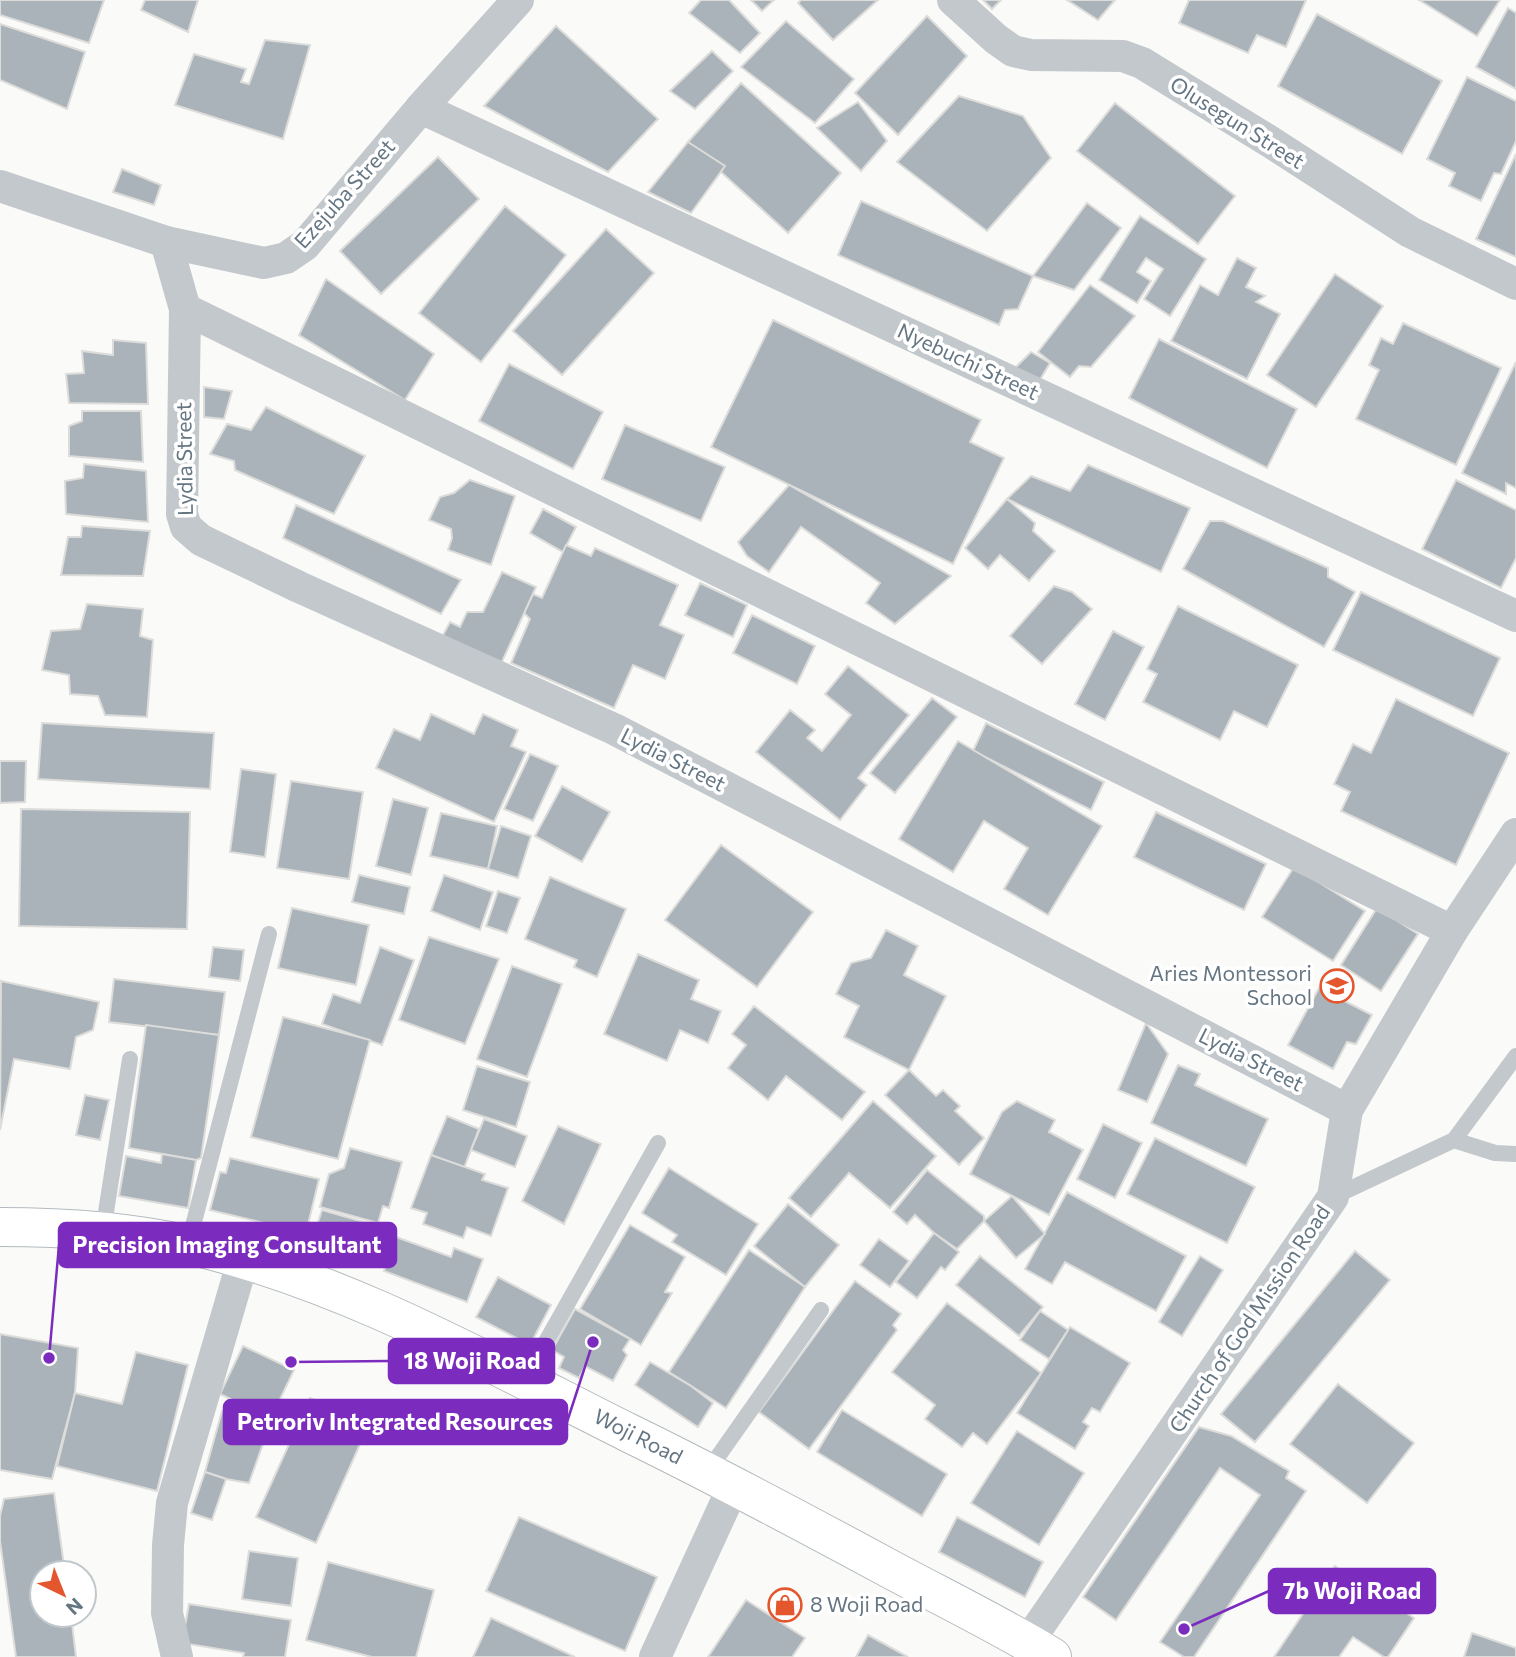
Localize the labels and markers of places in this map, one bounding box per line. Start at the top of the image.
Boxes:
place label: Aries Montessori School [1149,960,1312,1009]
school or university icon: Aries Montessori School [1318,967,1356,1005]
callout: Precision Imaging Consultant [59,1223,396,1267]
callout: 18 Woji Road [389,1339,554,1383]
callout: Petroriv Integrated Resources [224,1400,567,1444]
callout: 7b Woji Road [1269,1569,1435,1613]
shop icon: 8 Woji Road [766,1586,804,1624]
place label: 8 Woji Road [810,1591,923,1616]

